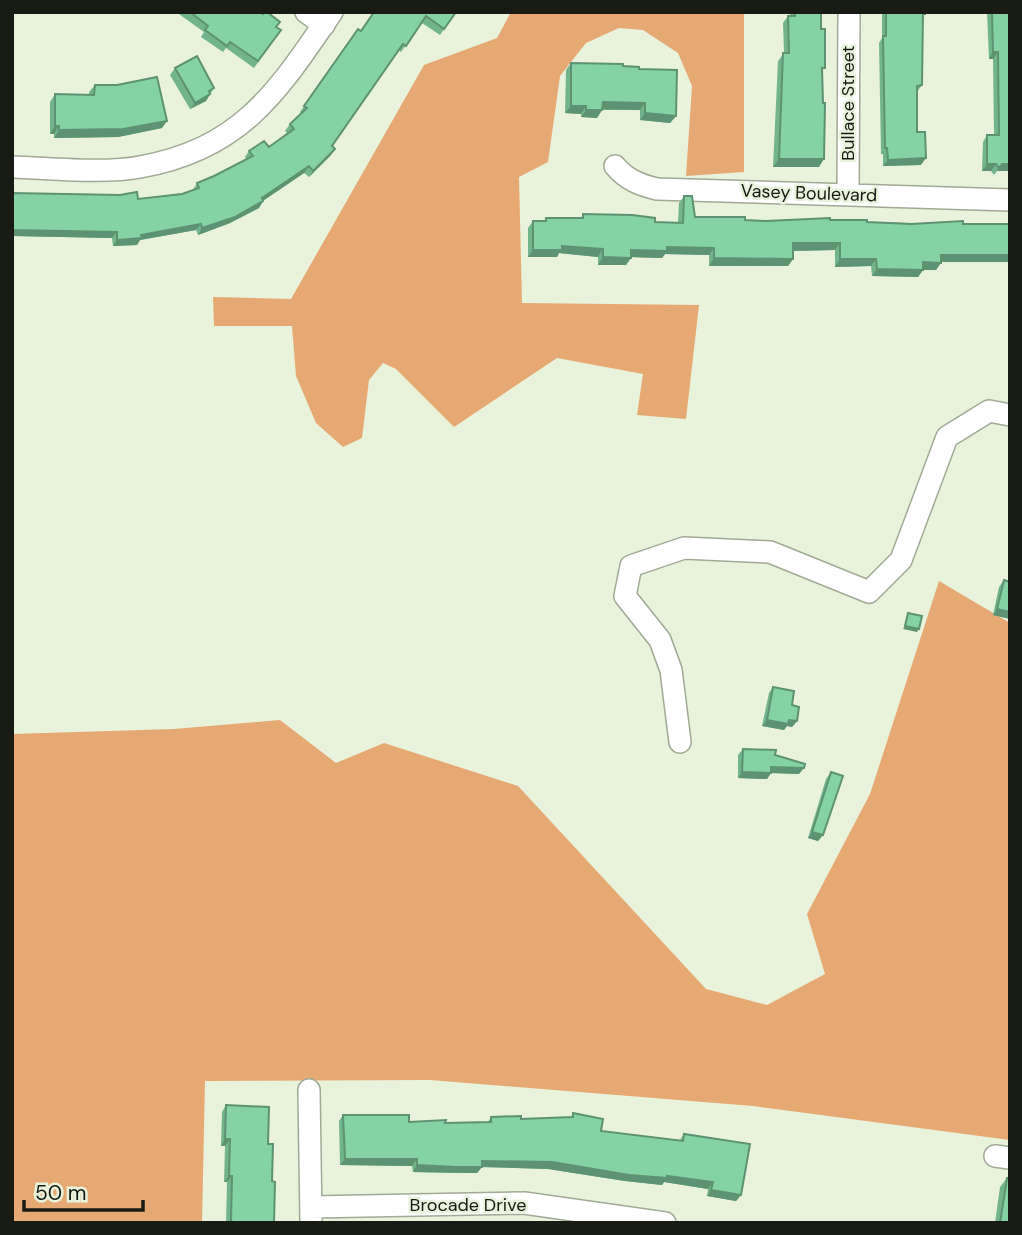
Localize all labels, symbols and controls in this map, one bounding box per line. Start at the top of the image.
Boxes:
street label: Bullace Street [836,45,860,161]
street label: Vasey Boulevard [740,179,878,207]
scale bar [24,1168,144,1212]
text: 50 m [35,1179,86,1207]
street label: Brocade Drive [410,1193,526,1217]

